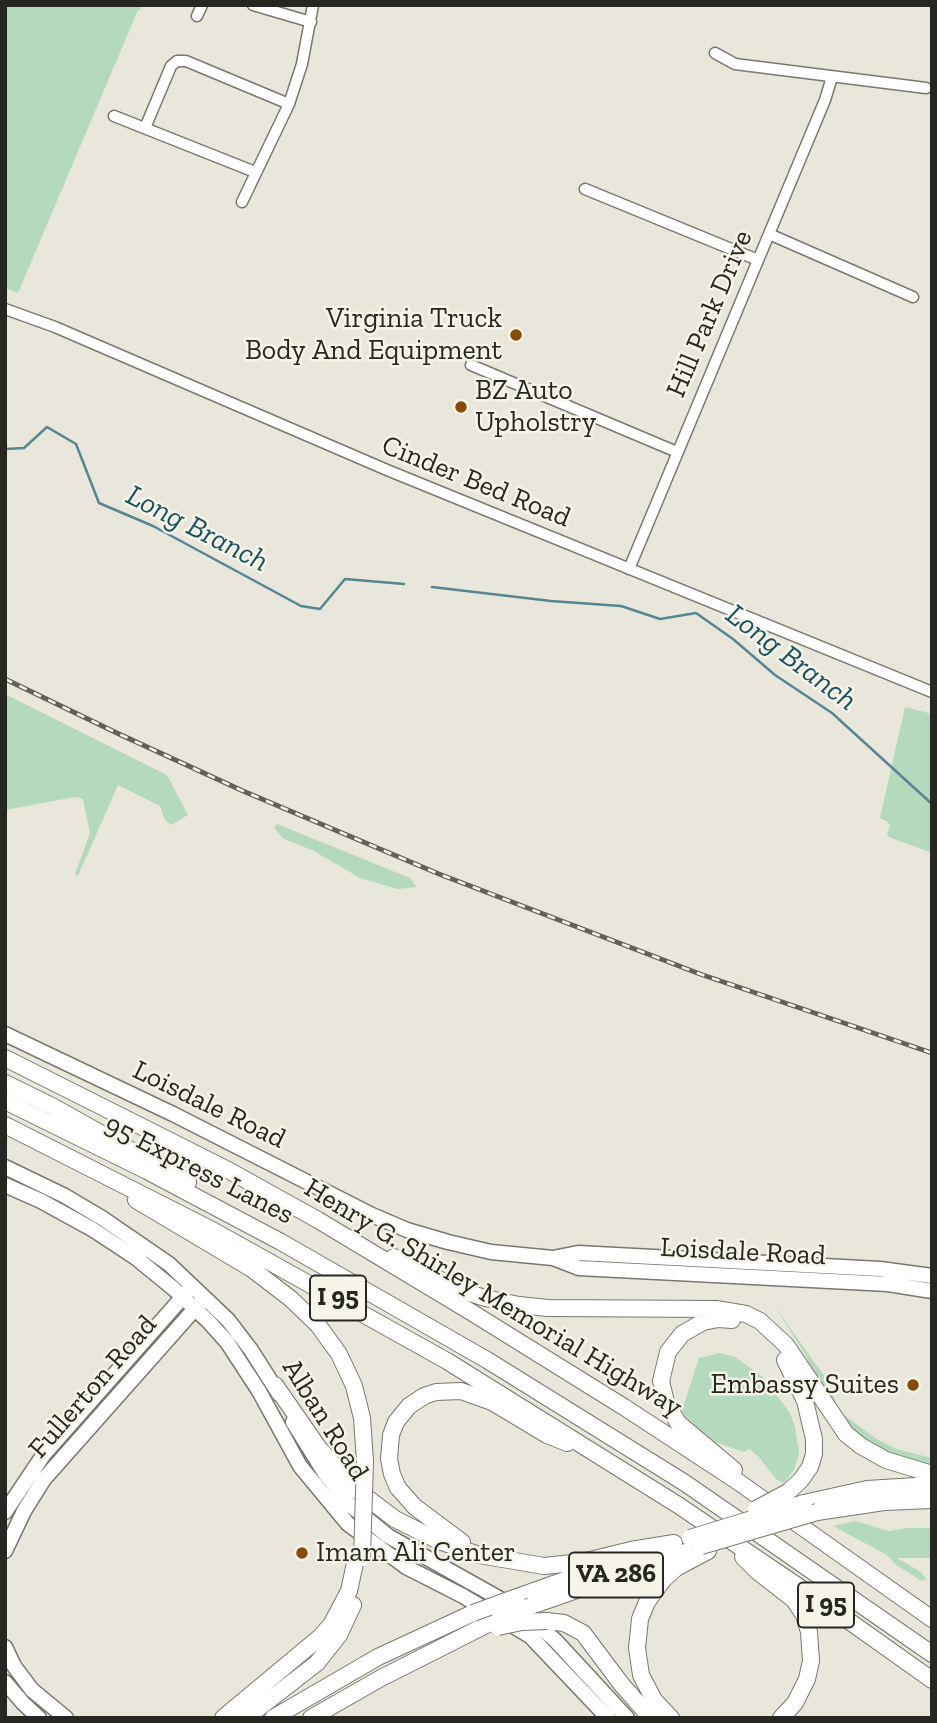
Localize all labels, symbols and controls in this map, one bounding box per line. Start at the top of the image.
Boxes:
street label: Hill Park Drive [660,225,760,403]
place label: Virginia Truck Body And Equipment [245,302,502,368]
marker: Virginia Truck Body And Equipment [508,327,524,343]
place label: BZ Auto Upholstry [475,374,596,440]
marker: BZ Auto Upholstry [453,399,469,415]
street label: Cinder Bed Road [377,429,575,535]
water label: Long Branch [120,478,274,580]
water label: Long Branch [718,597,864,719]
street label: Loisdale Road [127,1054,291,1156]
street label: 95 Express Lanes [99,1108,299,1232]
street label: Henry G. Shirley Memorial Highway [298,1172,688,1424]
street label: Loisdale Road [659,1231,827,1273]
road number: I 95 [310,1275,366,1320]
street label: Fullerton Road [22,1309,164,1465]
street label: Alban Road [275,1353,375,1487]
place label: Embassy Suites [710,1368,899,1402]
marker: Embassy Suites [905,1377,921,1393]
place label: Imam Ali Center [316,1536,516,1570]
marker: Imam Ali Center [294,1545,310,1561]
road number: VA 286 [569,1552,663,1598]
road number: I 95 [798,1582,854,1628]

